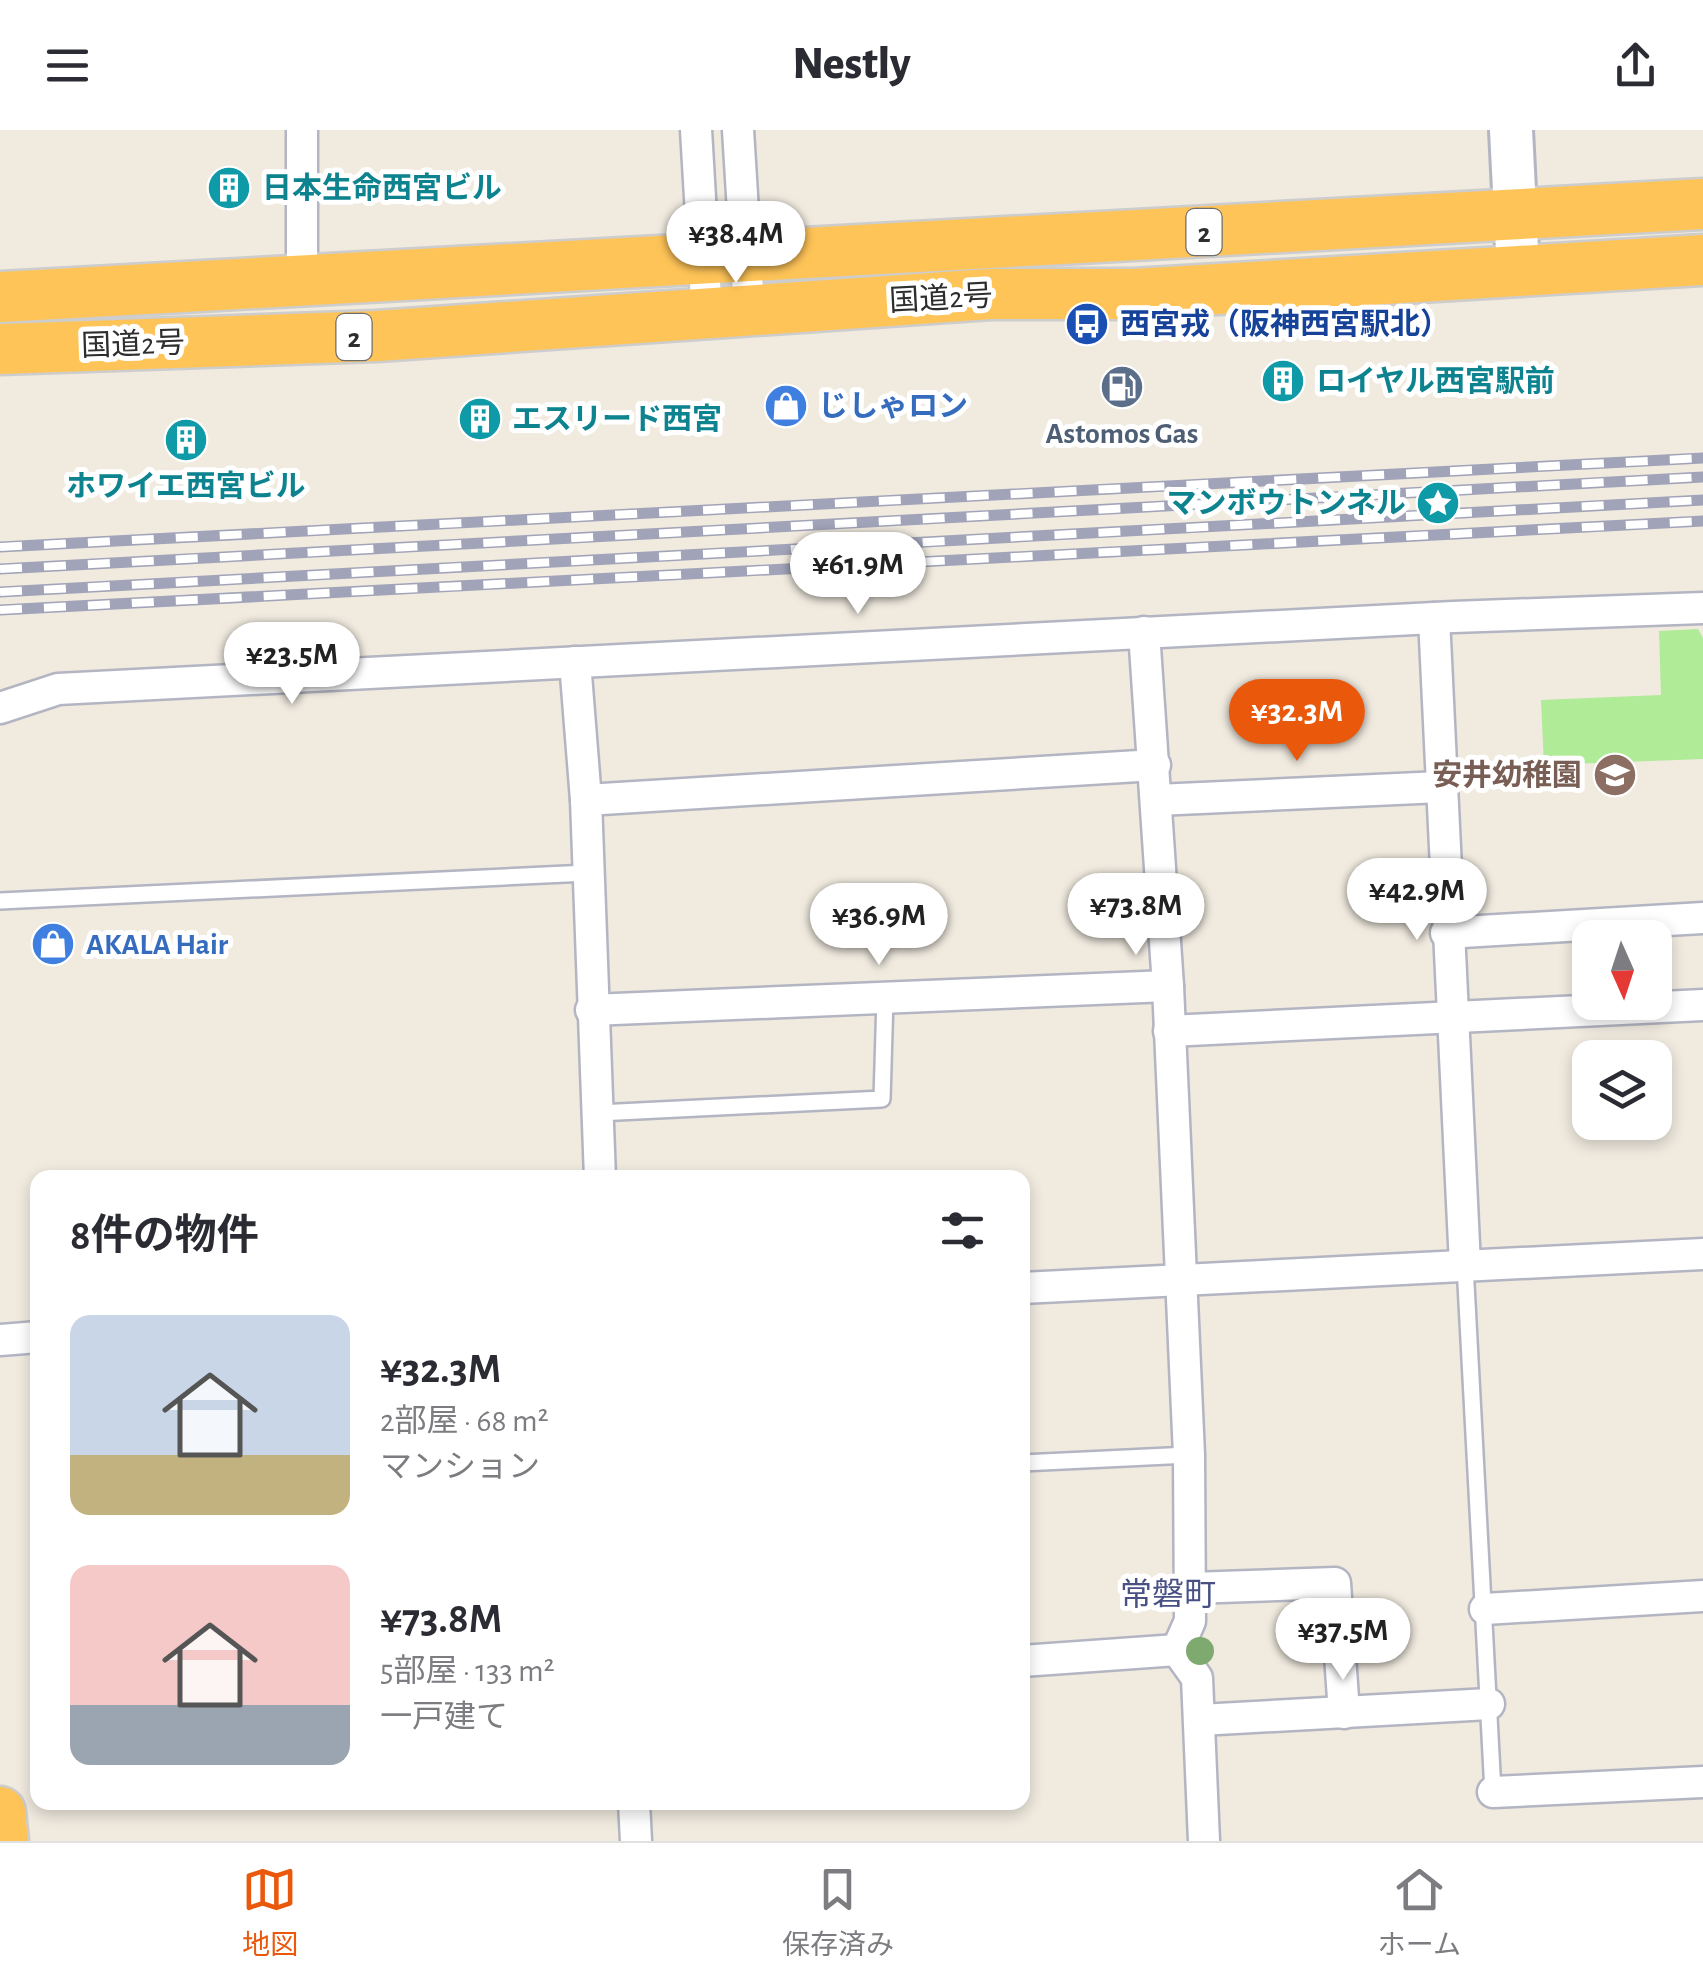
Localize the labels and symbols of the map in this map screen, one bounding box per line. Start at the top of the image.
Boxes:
building icon: 日本生命西宮ビル [206,165,252,211]
place label: 日本生命西宮ビル [262,172,502,204]
pin: ¥38.4M [655,201,817,286]
road number: 2 [1186,209,1222,255]
street label: 国道2号 [888,280,994,317]
bus stop icon: 西宮戎（阪神西宮駅北） [1064,301,1110,347]
place label: 西宮戎（阪神西宮駅北） [1120,308,1450,340]
road number: 2 [336,314,372,360]
street label: 国道2号 [81,327,185,362]
building icon: ロイヤル西宮駅前 [1260,358,1306,404]
fuel station icon: Astomos Gas [1099,364,1145,410]
place label: ロイヤル西宮駅前 [1316,365,1555,397]
shop icon: じしゃロン [763,383,809,429]
place label: じしゃロン [818,392,968,422]
building icon: エスリード西宮 [457,396,503,442]
place label: エスリード西宮 [512,403,722,435]
building icon: ホワイエ西宮ビル [163,417,209,463]
place label: Astomos Gas [1046,419,1198,449]
place label: ホワイエ西宮ビル [66,470,306,502]
place icon: マンボウトンネル [1415,480,1461,526]
place label: マンボウトンネル [1167,487,1406,519]
pin: ¥61.9M [777,532,939,617]
pin: ¥23.5M [211,622,373,707]
pin: ¥32.3M [1216,679,1378,764]
school or university icon: 安井幼稚園 [1592,752,1638,798]
place label: 安井幼稚園 [1432,759,1582,791]
pin: ¥42.9M [1336,858,1498,943]
pin: ¥73.8M [1055,873,1217,958]
pin: ¥36.9M [798,883,960,968]
north arrow [1572,920,1672,1020]
shop icon: AKALA Hair [30,921,76,967]
place label: AKALA Hair [86,930,229,960]
district label: 常磐町 [1120,1577,1216,1611]
pin: ¥37.5M [1262,1598,1424,1683]

